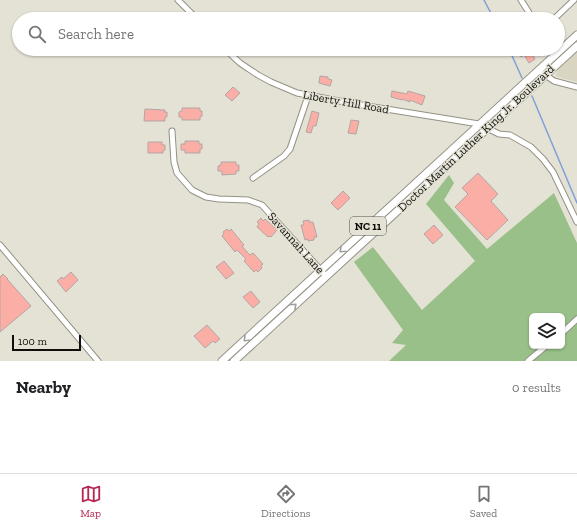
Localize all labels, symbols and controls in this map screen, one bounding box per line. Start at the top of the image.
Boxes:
search box [12,12,565,56]
icon: search [26,23,48,45]
text: Search here [58,25,134,43]
street label: Doctor Martin Luther King Jr. Boulevard [395,61,558,214]
street label: Liberty Hill Road [302,88,391,117]
street label: Savannah Lane [265,209,327,277]
road number: NC 11 [350,217,386,235]
one-way arrow [339,246,347,253]
one-way arrow [289,304,296,311]
map controls [529,313,565,349]
button: layers [529,313,565,349]
scale bar [12,333,81,352]
one-way arrow [243,334,251,341]
text: 100 m [18,335,47,348]
text: Nearby [16,377,71,397]
text: 0 results [512,380,561,395]
tab: Map [80,483,102,520]
tab: Directions [261,483,311,520]
tab: Saved [470,483,497,520]

